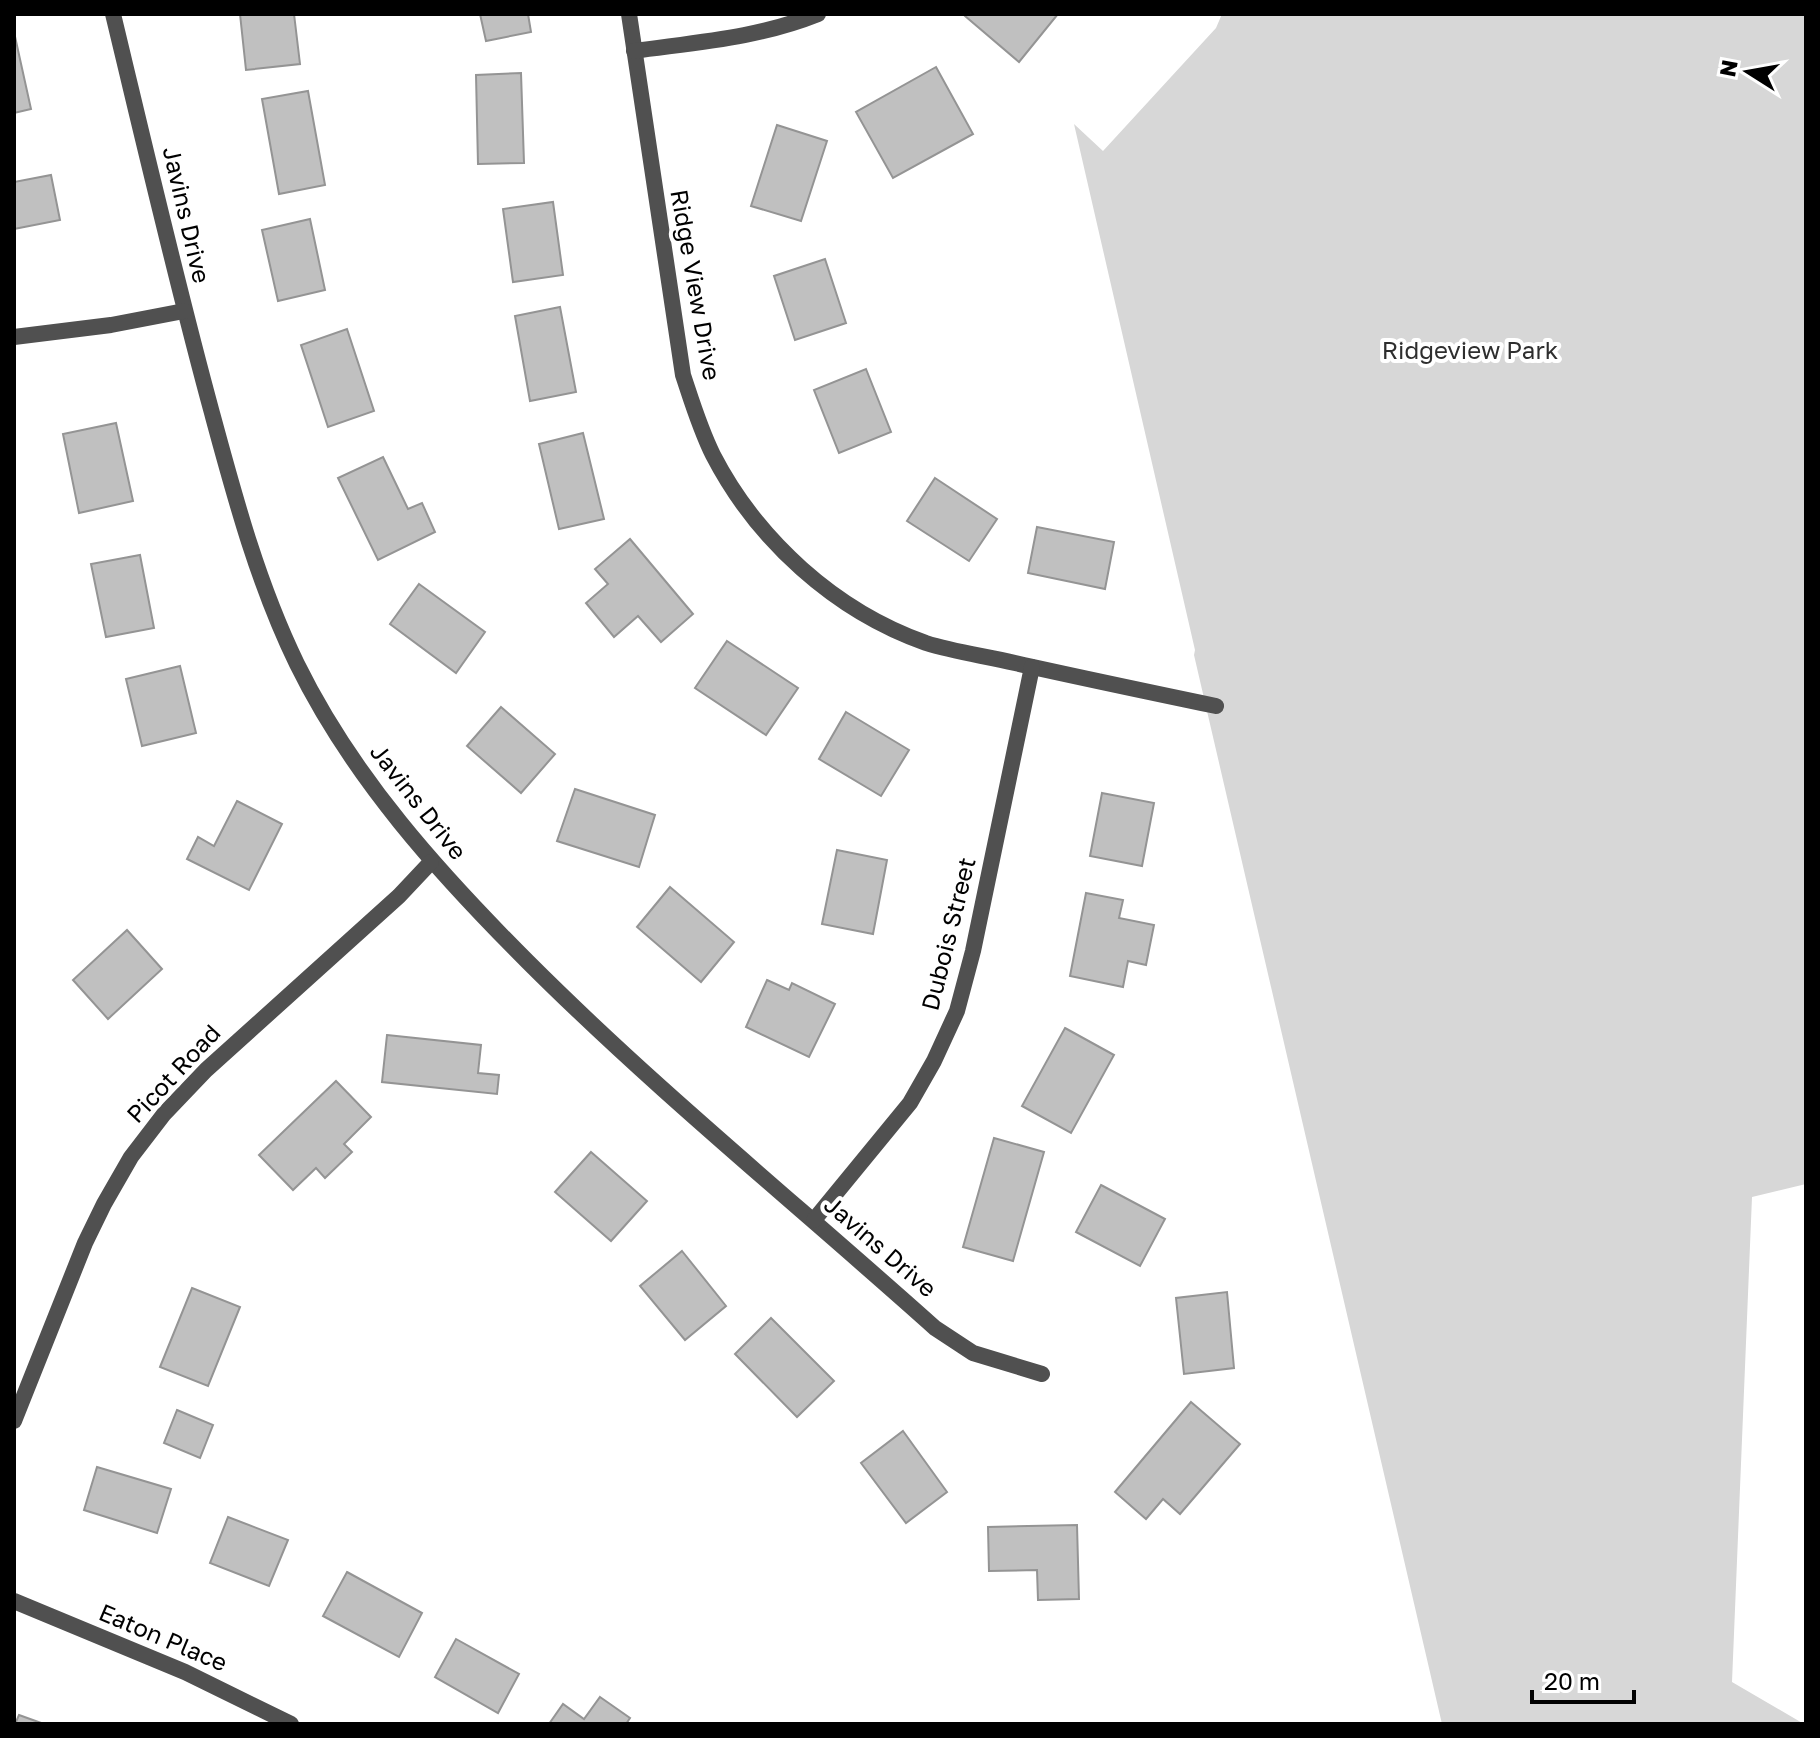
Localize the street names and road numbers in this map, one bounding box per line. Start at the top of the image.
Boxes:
street label: Javins Drive [158,144,217,286]
street label: Ridge View Drive [665,187,728,382]
street label: Javins Drive [365,737,473,865]
street label: Dubois Street [915,854,981,1013]
street label: Picot Road [120,1018,226,1128]
street label: Javins Drive [819,1189,943,1302]
street label: Eaton Place [95,1597,232,1677]

